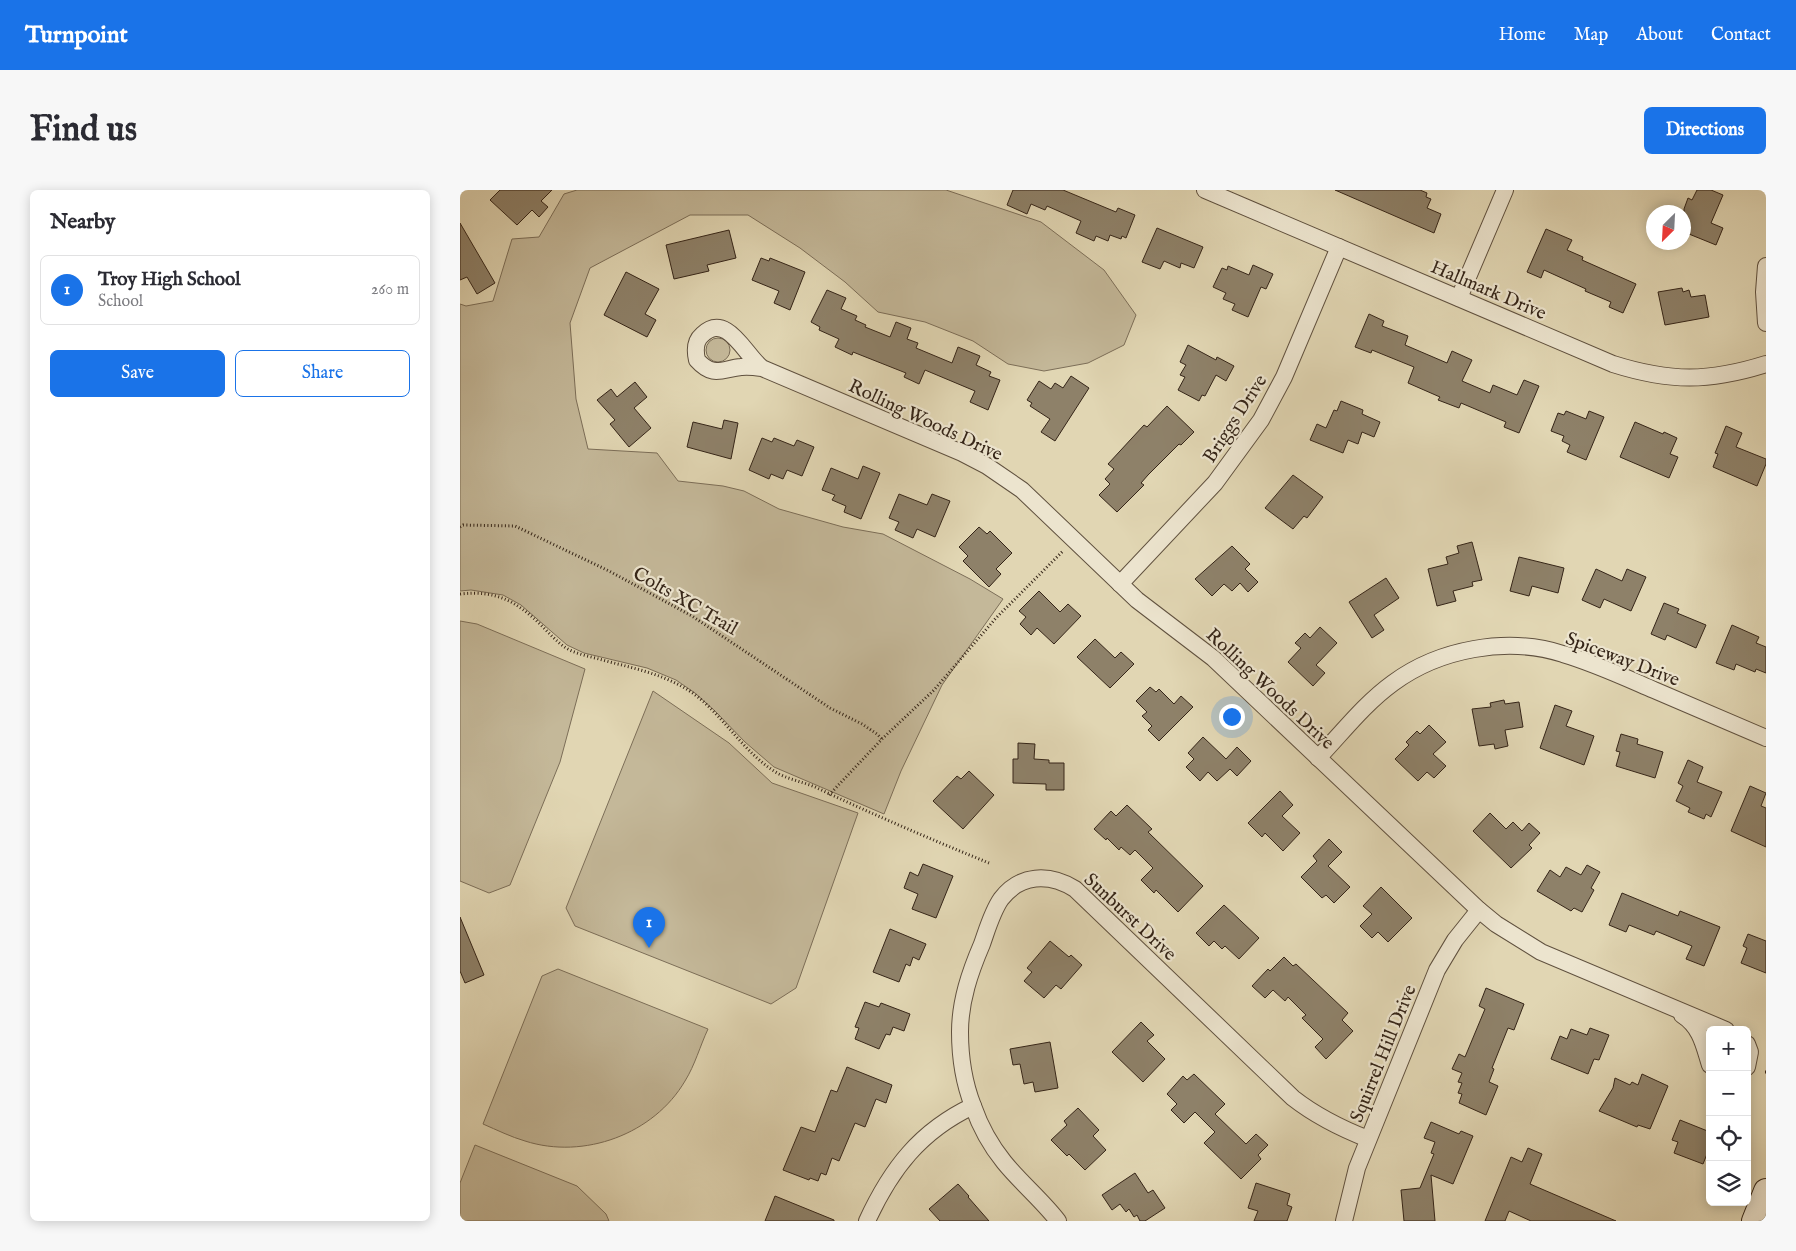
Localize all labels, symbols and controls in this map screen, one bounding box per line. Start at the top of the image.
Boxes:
text: Turnpoint [25,20,128,51]
text: Home [1499,24,1546,47]
text: Map [1574,24,1608,47]
text: About [1636,24,1683,47]
text: Contact [1711,24,1771,47]
button: Directions [1644,107,1766,154]
text: Find us [30,108,137,153]
north arrow [1646,205,1691,250]
text: Nearby [50,209,115,236]
street label: Hallmark Drive [1427,256,1550,326]
text: Troy High School [98,268,240,292]
text: 1 [64,280,70,300]
text: 260 m [371,280,409,300]
text: School [98,292,143,312]
button: Save [50,350,225,397]
button: Share [235,350,410,397]
street label: Briggs Drive [1198,370,1273,468]
street label: Rolling Woods Drive [844,375,1006,467]
street label: Colts XC Trail [628,562,742,642]
street label: Rolling Woods Drive [1200,624,1339,756]
street label: Spiceway Drive [1562,627,1683,693]
your location [1219,704,1245,730]
street label: Sunburst Drive [1078,868,1181,967]
pin: 1 [633,907,665,948]
street label: Squirrel Hill Drive [1345,981,1422,1126]
map controls [1706,1026,1751,1206]
button: + [1706,1026,1751,1071]
button: − [1706,1071,1751,1116]
button: locate [1706,1116,1751,1161]
button: layers [1706,1161,1751,1206]

